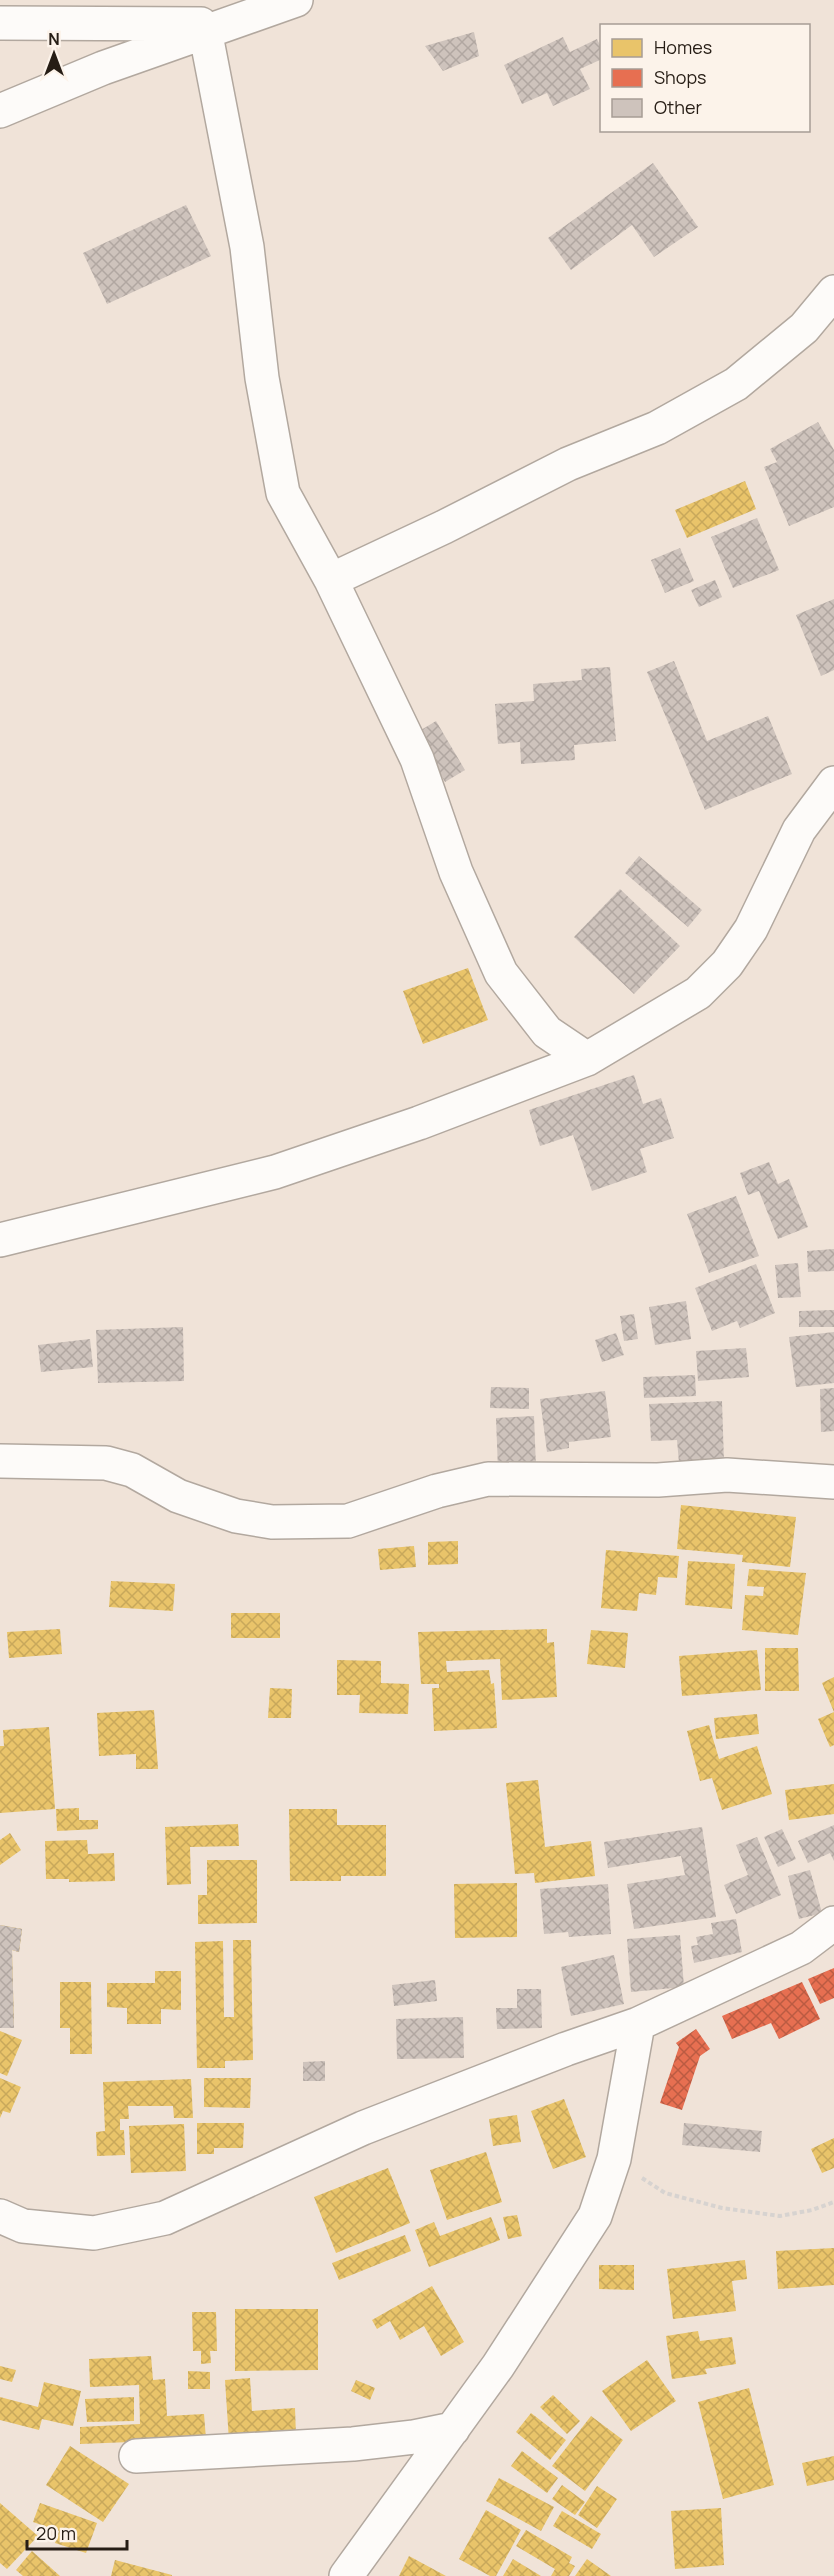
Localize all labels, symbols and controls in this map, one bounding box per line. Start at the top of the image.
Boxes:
north arrow [24,24,84,84]
legend [600,24,810,132]
text: N [48,28,60,50]
text: Homes [654,35,712,59]
text: Shops [654,65,706,89]
text: Other [654,95,702,119]
scale bar [27,2513,128,2551]
text: 20 m [36,2521,76,2545]

